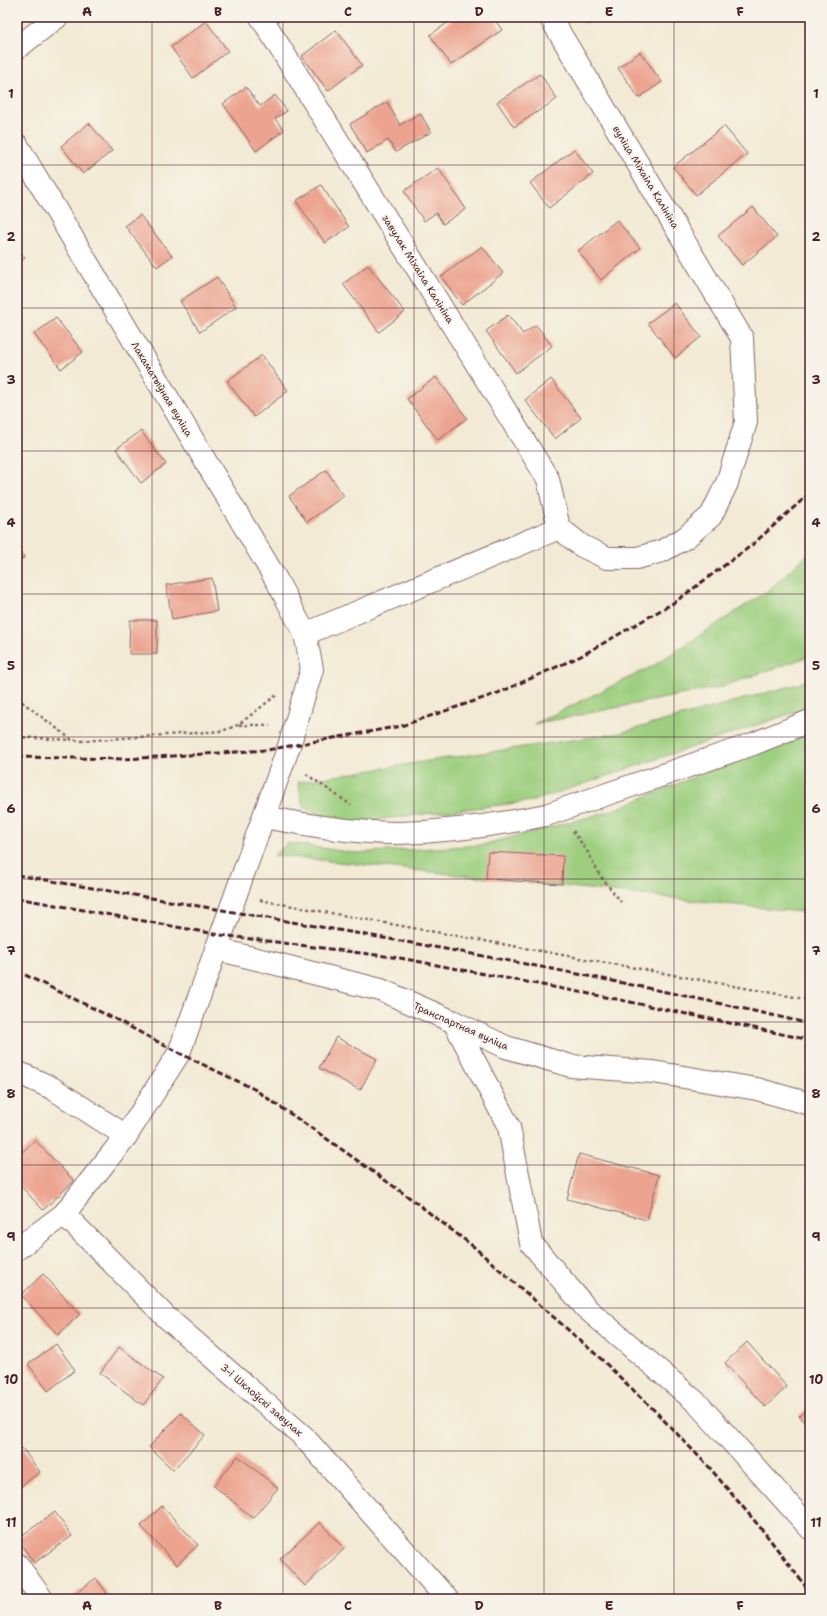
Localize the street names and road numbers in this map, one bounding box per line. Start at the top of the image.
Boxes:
street label: вуліца Міхаіла Калініна [610,123,682,232]
street label: завулак Міхаіла Калініна [379,212,457,326]
street label: Лакаматыўная вуліца [128,339,196,440]
street label: Транспартная вуліца [411,999,511,1053]
street label: 3-і Шклоўскі завулак [218,1361,306,1440]

